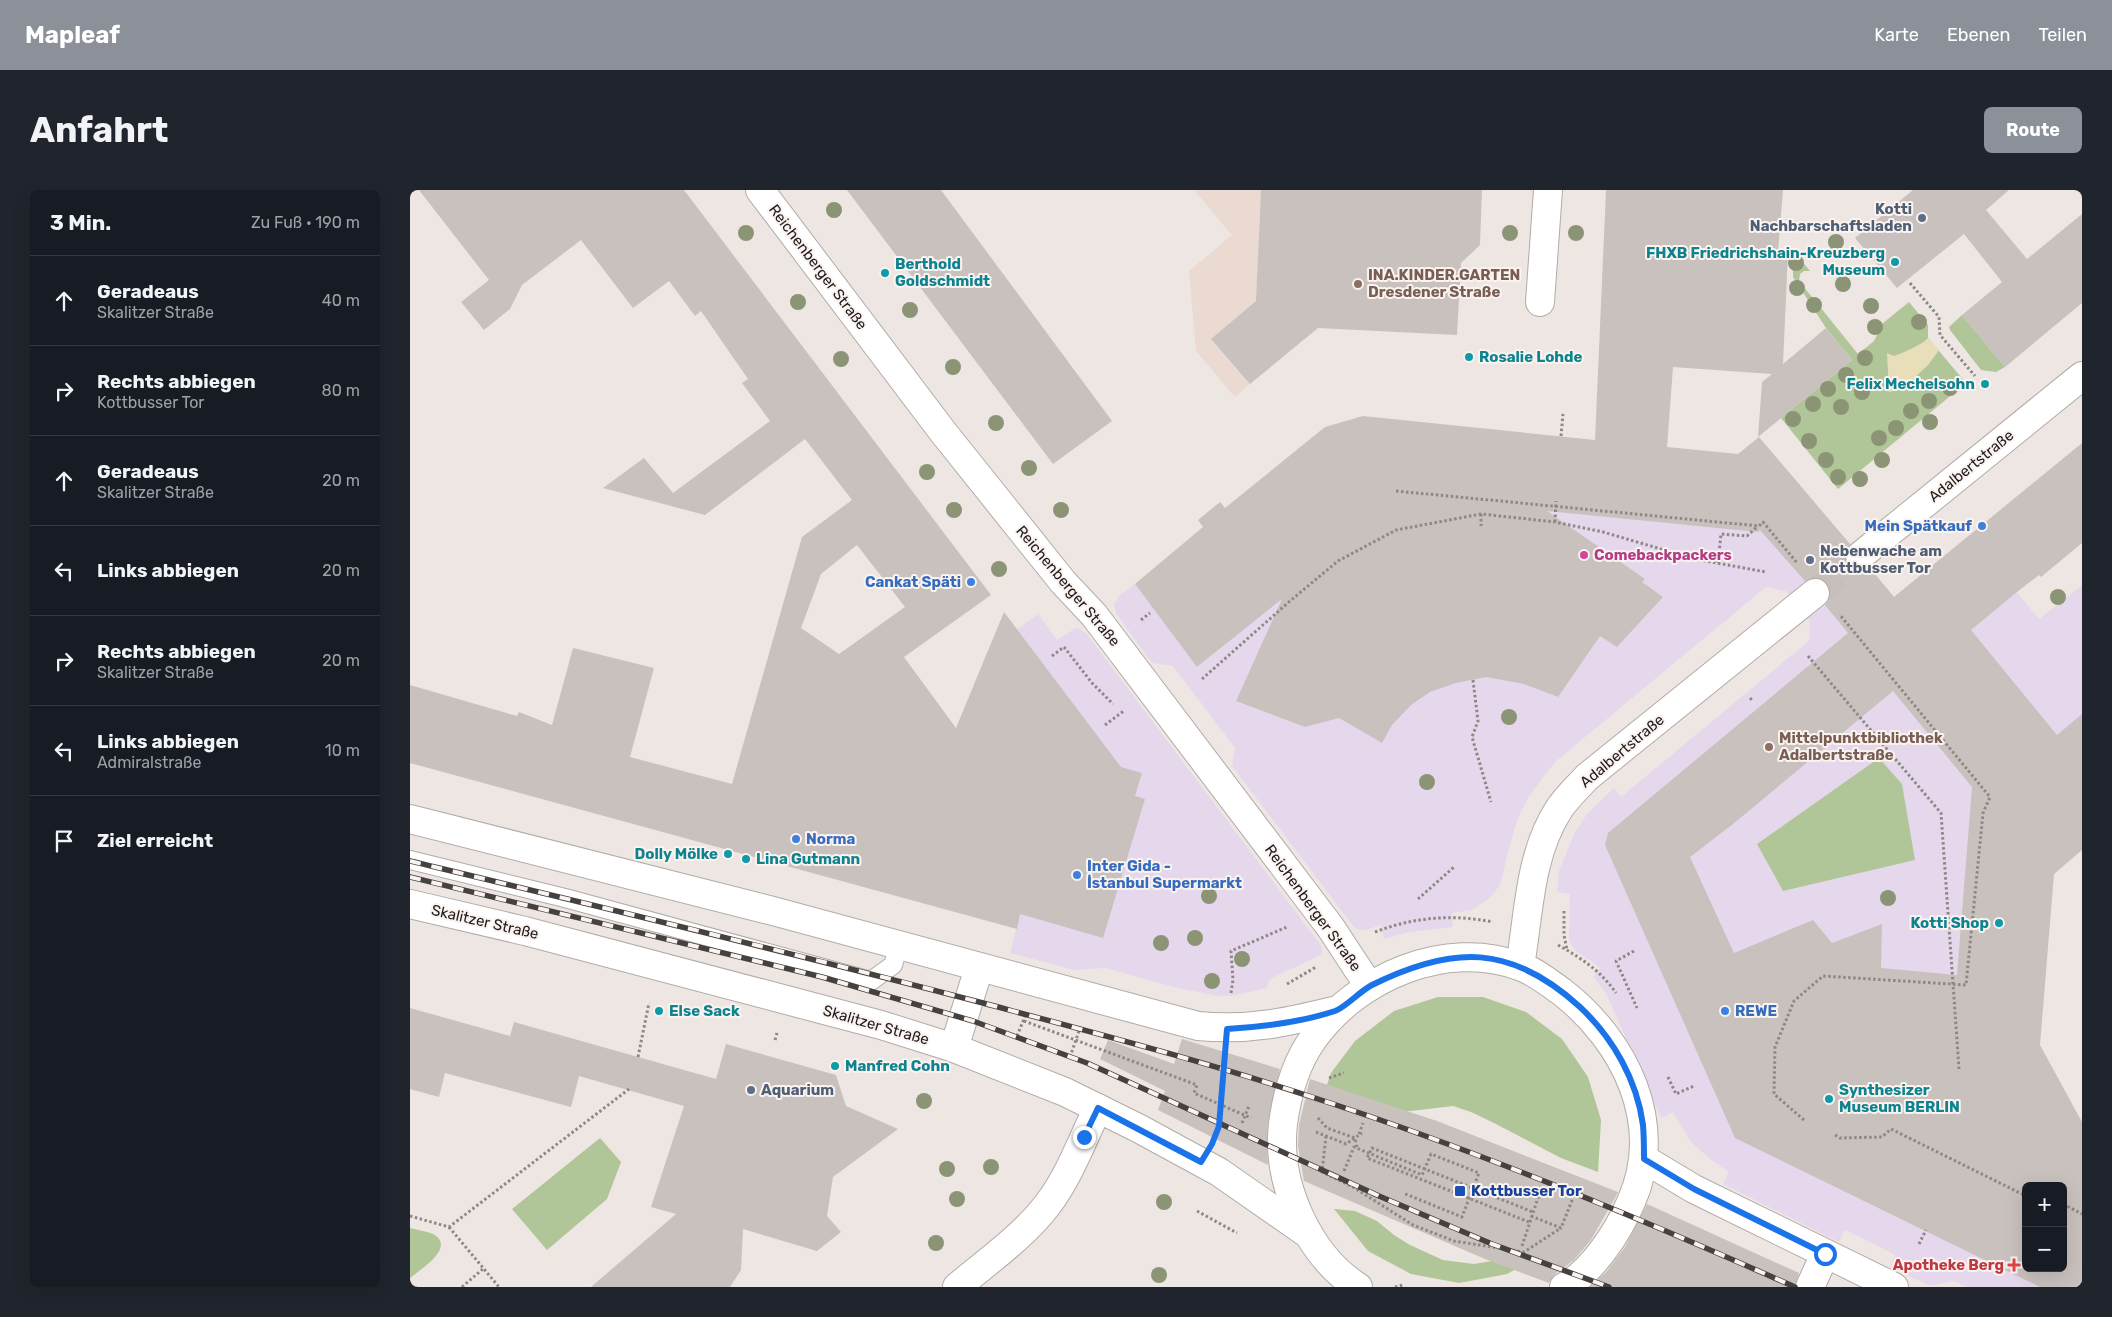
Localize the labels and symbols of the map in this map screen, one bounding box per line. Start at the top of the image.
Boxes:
place label: Kotti Nachbarschaftsladen [1750,200,1912,235]
street label: Reichenberger Straße [765,201,871,333]
marker: Kotti Nachbarschaftsladen [1916,212,1928,224]
place label: FHXB Friedrichshain-Kreuzberg Museum [1646,244,1885,279]
place label: Berthold Goldschmidt [895,255,990,290]
marker: FHXB Friedrichshain-Kreuzberg Museum [1889,256,1901,268]
place label: INA.KINDER.GARTEN Dresdener Straße [1368,266,1520,301]
marker: Berthold Goldschmidt [879,267,891,279]
marker: INA.KINDER.GARTEN Dresdener Straße [1352,278,1364,290]
place label: Rosalie Lohde [1479,348,1583,366]
marker: Rosalie Lohde [1463,351,1475,363]
place label: Felix Mechelsohn [1846,375,1975,393]
marker: Felix Mechelsohn [1979,378,1991,390]
street label: Adalbertstraße [1925,426,2017,506]
place label: Mein Spätkauf [1865,517,1972,535]
marker: Mein Spätkauf [1976,520,1988,532]
street label: Reichenberger Straße [1012,522,1124,650]
place label: Nebenwache am Kottbusser Tor [1820,542,1942,577]
place label: Comebackpackers [1594,546,1732,564]
marker: Comebackpackers [1578,549,1590,561]
marker: Nebenwache am Kottbusser Tor [1804,554,1816,566]
place label: Cankat Späti [865,573,961,591]
marker: Cankat Späti [965,576,977,588]
street label: Adalbertstraße [1576,711,1668,791]
place label: Mittelpunktbibliothek Adalbertstraße [1779,729,1943,764]
marker: Mittelpunktbibliothek Adalbertstraße [1763,741,1775,753]
place label: Norma [806,830,856,848]
marker: Norma [790,833,802,845]
street label: Reichenberger Straße [1261,841,1365,975]
place label: Dolly Mölke [635,845,718,863]
marker: Dolly Mölke [722,848,734,860]
place label: Lina Gutmann [756,850,860,868]
marker: Lina Gutmann [740,853,752,865]
place label: Inter Gida - İstanbul Supermarkt [1087,857,1242,892]
marker: Inter Gida - İstanbul Supermarkt [1071,869,1083,881]
street label: Skalitzer Straße [430,901,540,943]
place label: Kotti Shop [1911,914,1989,932]
marker: Kotti Shop [1993,917,2005,929]
street label: Skalitzer Straße [821,1001,931,1049]
place label: Else Sack [669,1002,740,1020]
place label: REWE [1735,1002,1777,1020]
marker: Else Sack [653,1005,665,1017]
marker: REWE [1719,1005,1731,1017]
place label: Manfred Cohn [845,1057,950,1075]
marker: Manfred Cohn [829,1060,841,1072]
place label: Aquarium [761,1081,834,1099]
place label: Synthesizer Museum BERLIN [1839,1081,1960,1116]
marker: Aquarium [745,1084,757,1096]
marker: Synthesizer Museum BERLIN [1823,1093,1835,1105]
route end [1073,1126,1096,1149]
place label: Kottbusser Tor [1471,1182,1582,1200]
marker: Kottbusser Tor [1453,1184,1467,1198]
route start [1814,1243,1837,1266]
place label: Apotheke Berg [1893,1256,2004,1274]
marker: Apotheke Berg [2008,1259,2020,1271]

